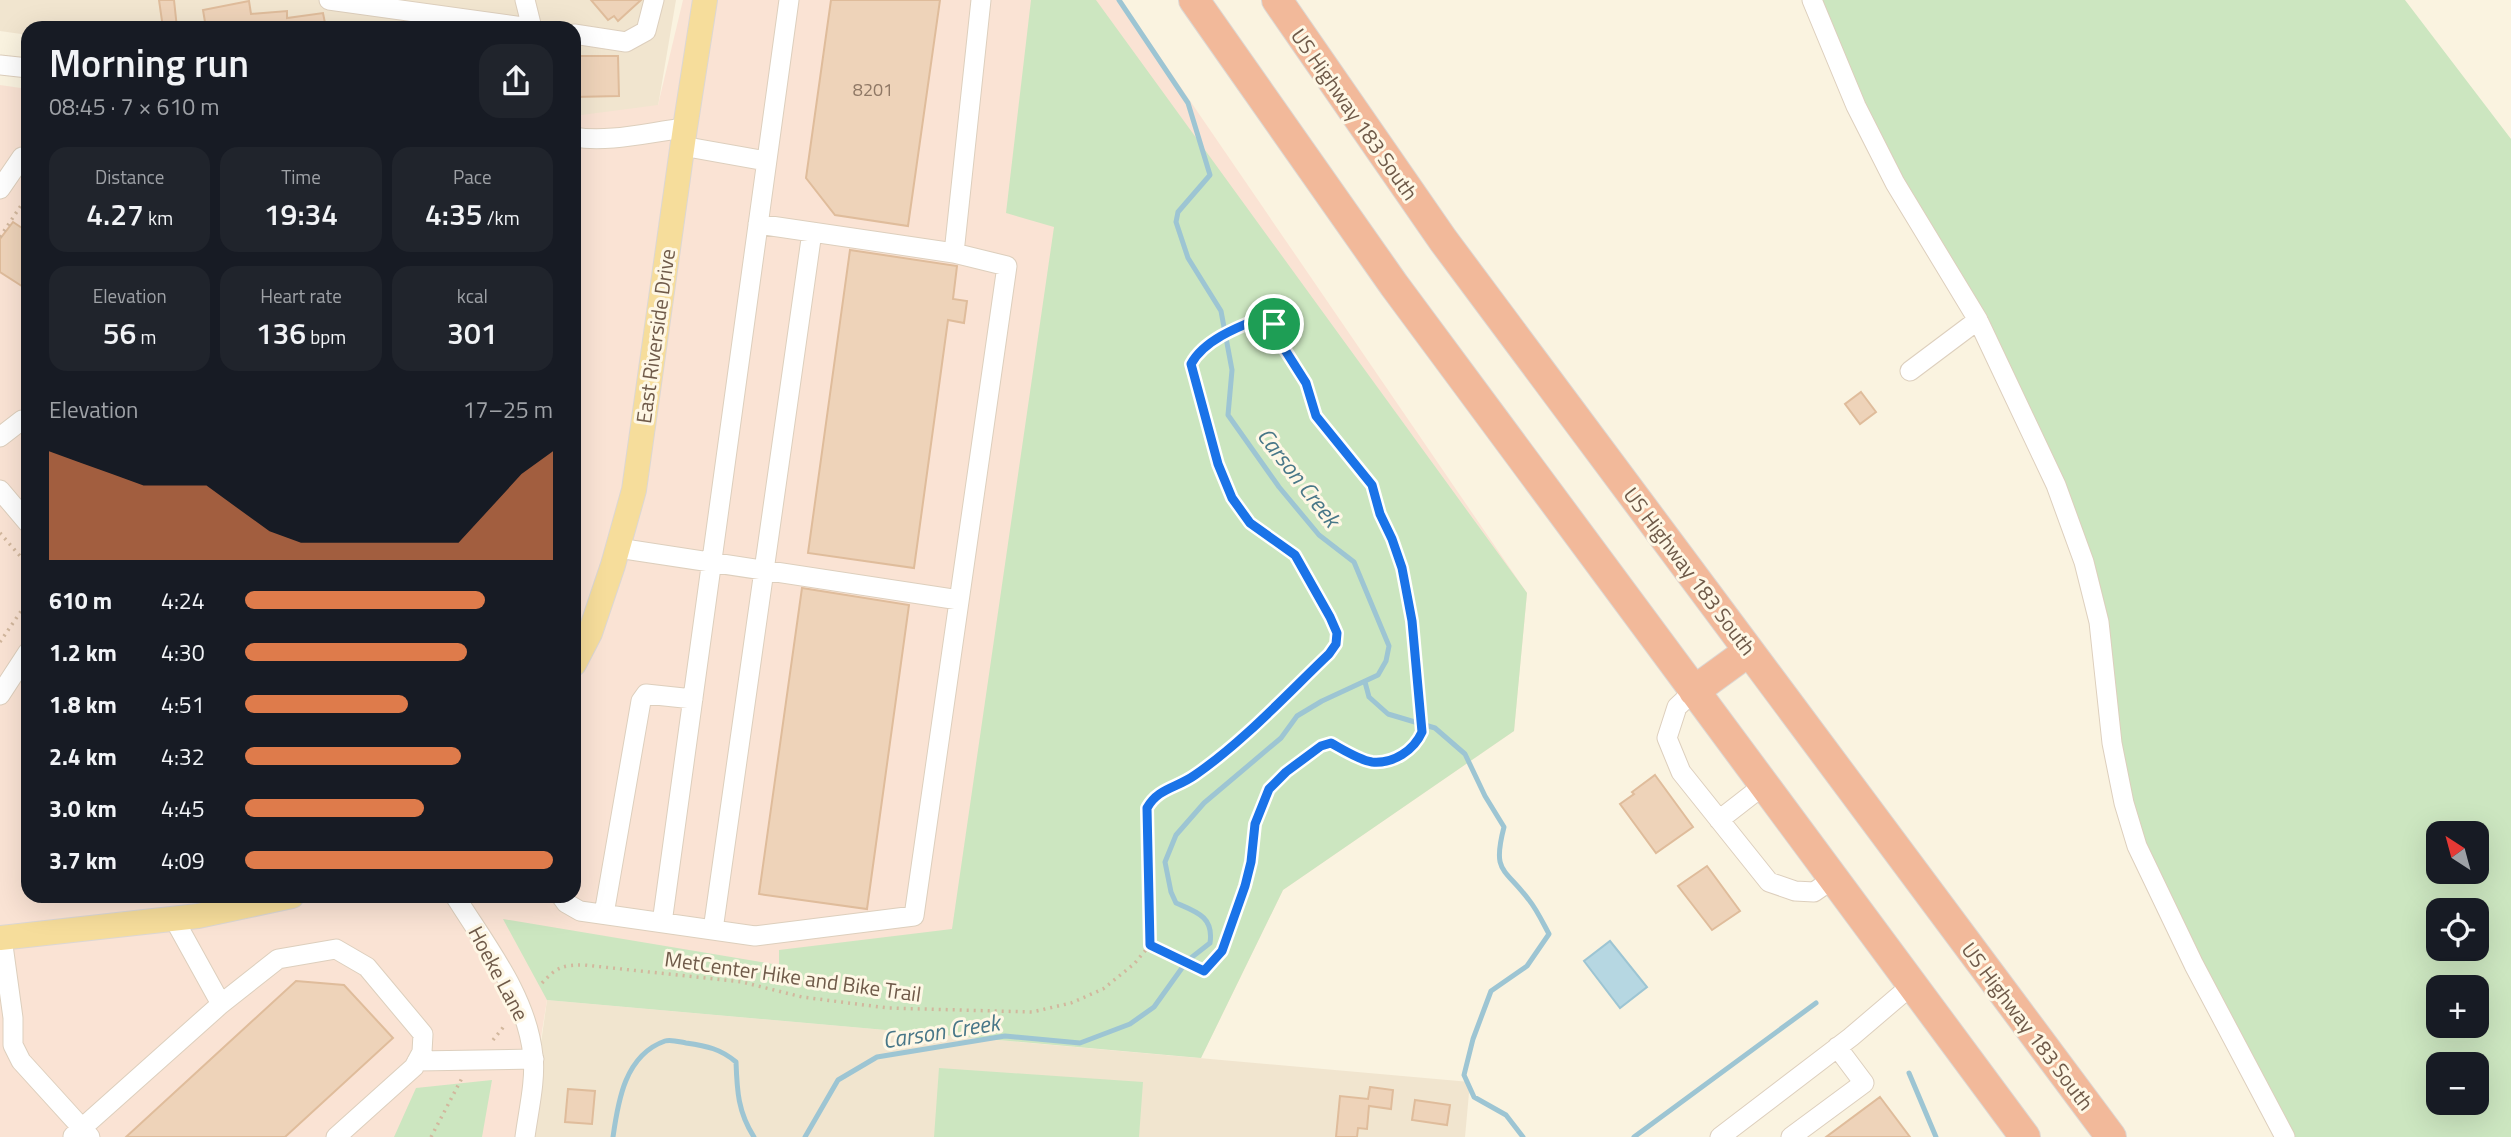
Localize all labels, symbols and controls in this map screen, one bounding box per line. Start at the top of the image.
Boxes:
street label: US Highway 183 South [1284,21,1426,207]
text: Morning run [49,34,249,92]
button: share [479,44,553,118]
house number: 8201 [853,76,893,103]
text: 08:45 · 7 × 610 m [49,89,219,124]
text: Distance [95,162,164,191]
text: Time [281,162,321,191]
text: Pace [453,162,492,191]
text: 4.27 [86,191,144,237]
text: 19:34 [264,191,338,237]
text: 4:35 [425,191,483,237]
text: km [144,203,173,232]
text: /km [483,203,520,232]
street label: East Riverside Drive [627,247,683,425]
text: Elevation [93,281,167,310]
text: Heart rate [260,281,342,310]
text: kcal [457,281,488,310]
pin [1244,294,1304,354]
icon: arrive [1255,305,1293,343]
text: 56 [103,310,136,356]
text: 136 [256,310,306,356]
text: 301 [447,310,498,356]
text: m [136,322,157,351]
text: bpm [306,322,346,351]
text: Elevation [49,392,138,427]
text: 17–25 m [463,392,553,427]
water label: Carson Creek [1249,420,1351,536]
street label: US Highway 183 South [1616,480,1764,662]
text: 610 m [49,583,112,618]
text: 4:24 [161,583,205,618]
text: 1.2 km [49,635,117,670]
text: 4:30 [161,635,205,670]
text: 1.8 km [49,687,117,722]
text: 4:51 [161,687,205,722]
text: 2.4 km [49,739,117,774]
text: 4:32 [161,739,205,774]
text: 3.0 km [49,791,117,826]
text: 4:45 [161,791,205,826]
north arrow [2426,821,2488,884]
map controls [2426,821,2489,1115]
text: 3.7 km [49,843,117,878]
text: 4:09 [161,843,205,878]
button: locate [2426,898,2489,961]
street label: Hoeke Lane [461,920,537,1026]
street label: US Highway 183 South [1954,935,2102,1117]
street label: MetCenter Hike and Bike Trail [663,942,923,1010]
button: + [2426,975,2489,1038]
water label: Carson Creek [880,1004,1005,1058]
button: − [2426,1052,2489,1115]

